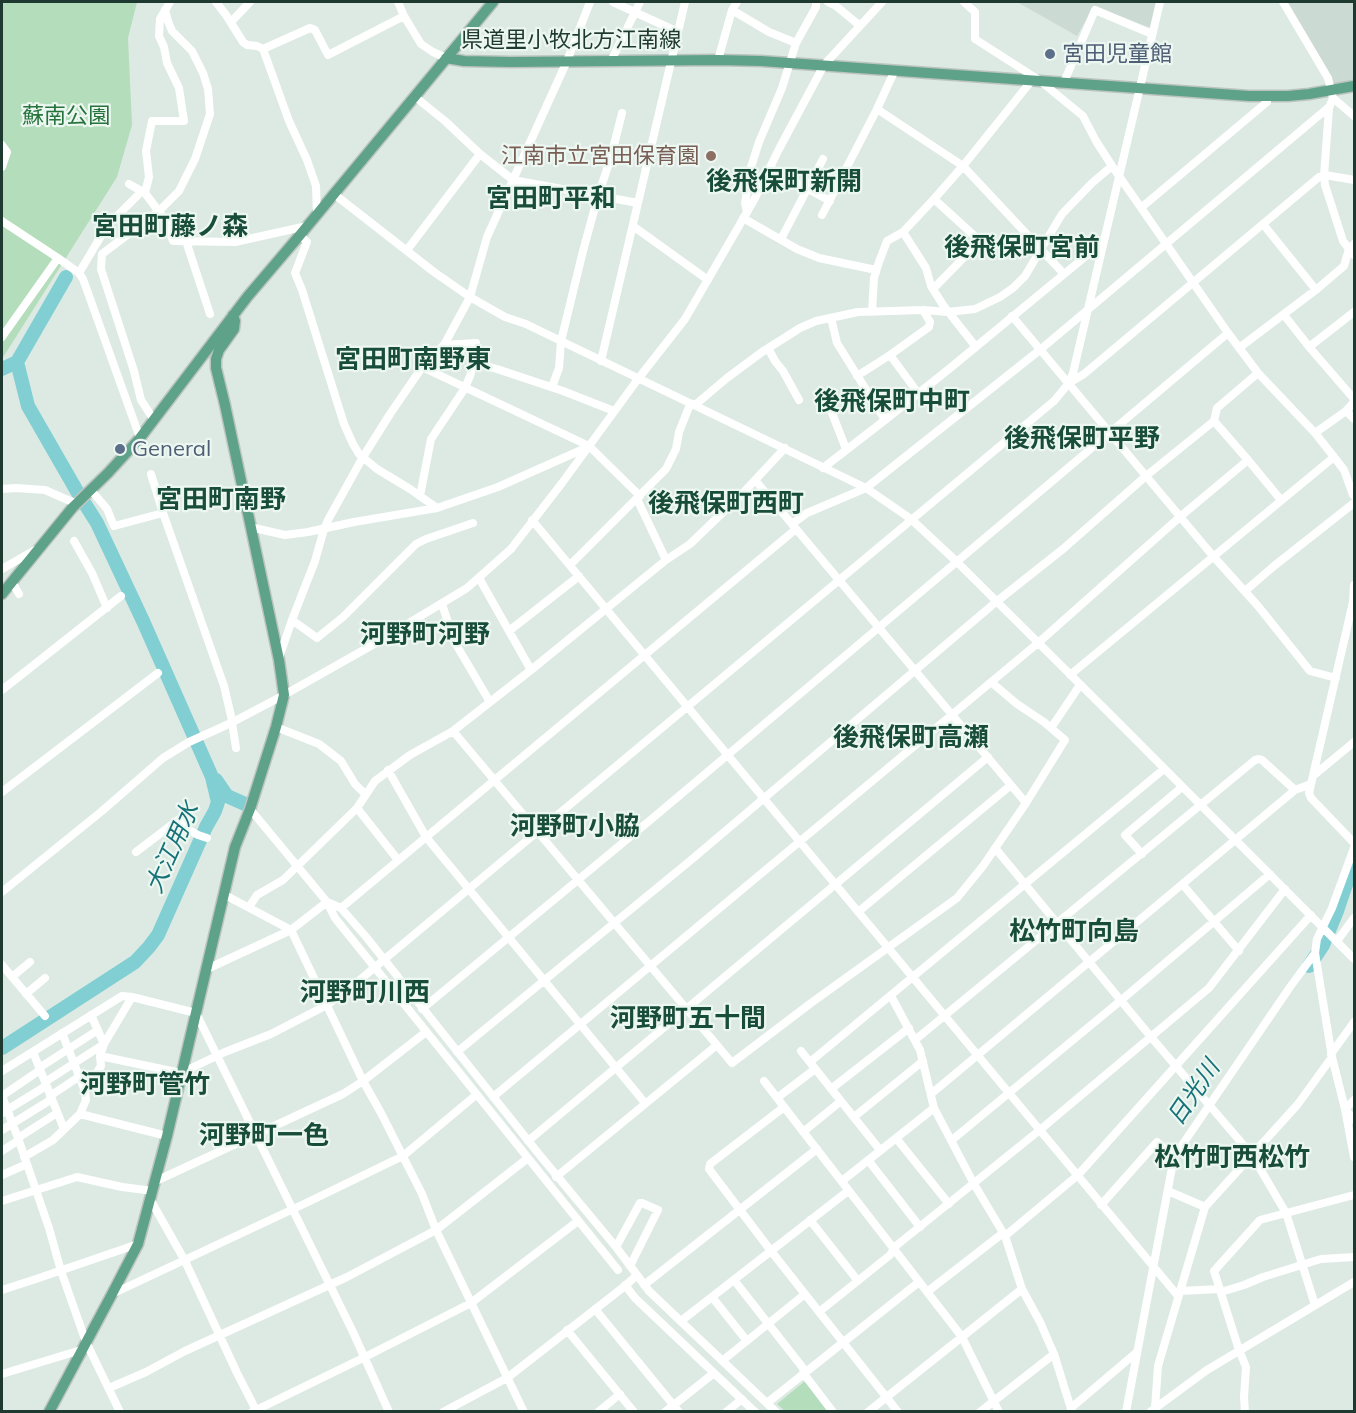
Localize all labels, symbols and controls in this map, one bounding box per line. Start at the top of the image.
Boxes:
street label: 県道里小牧北方江南線 [461,27,681,53]
place label: 宮田児童館 [1062,41,1172,67]
marker: 宮田児童館 [1043,47,1057,61]
park label: 蘇南公園 [22,103,110,129]
place label: 江南市立宮田保育園 [501,143,699,169]
marker: 江南市立宮田保育園 [704,149,718,163]
district label: 後飛保町新開 [706,166,862,198]
district label: 宮田町平和 [486,183,616,215]
district label: 宮田町藤ノ森 [92,211,248,243]
district label: 後飛保町宮前 [944,232,1100,264]
district label: 宮田町南野東 [335,344,491,376]
district label: 後飛保町中町 [814,386,970,418]
district label: 後飛保町平野 [1004,423,1160,455]
place label: General [132,436,211,462]
marker: General [113,442,127,456]
district label: 宮田町南野 [156,484,286,516]
district label: 後飛保町西町 [648,488,804,520]
district label: 河野町河野 [360,619,490,651]
district label: 後飛保町高瀬 [833,722,989,754]
water label: 大江用水 [140,798,206,898]
district label: 河野町小脇 [510,811,640,843]
district label: 松竹町向島 [1009,916,1139,948]
district label: 河野町川西 [300,977,430,1009]
district label: 河野町五十間 [610,1003,766,1035]
water label: 日光川 [1162,1055,1226,1131]
district label: 河野町管竹 [80,1069,210,1101]
district label: 河野町一色 [199,1120,329,1152]
district label: 松竹町西松竹 [1154,1142,1310,1174]

